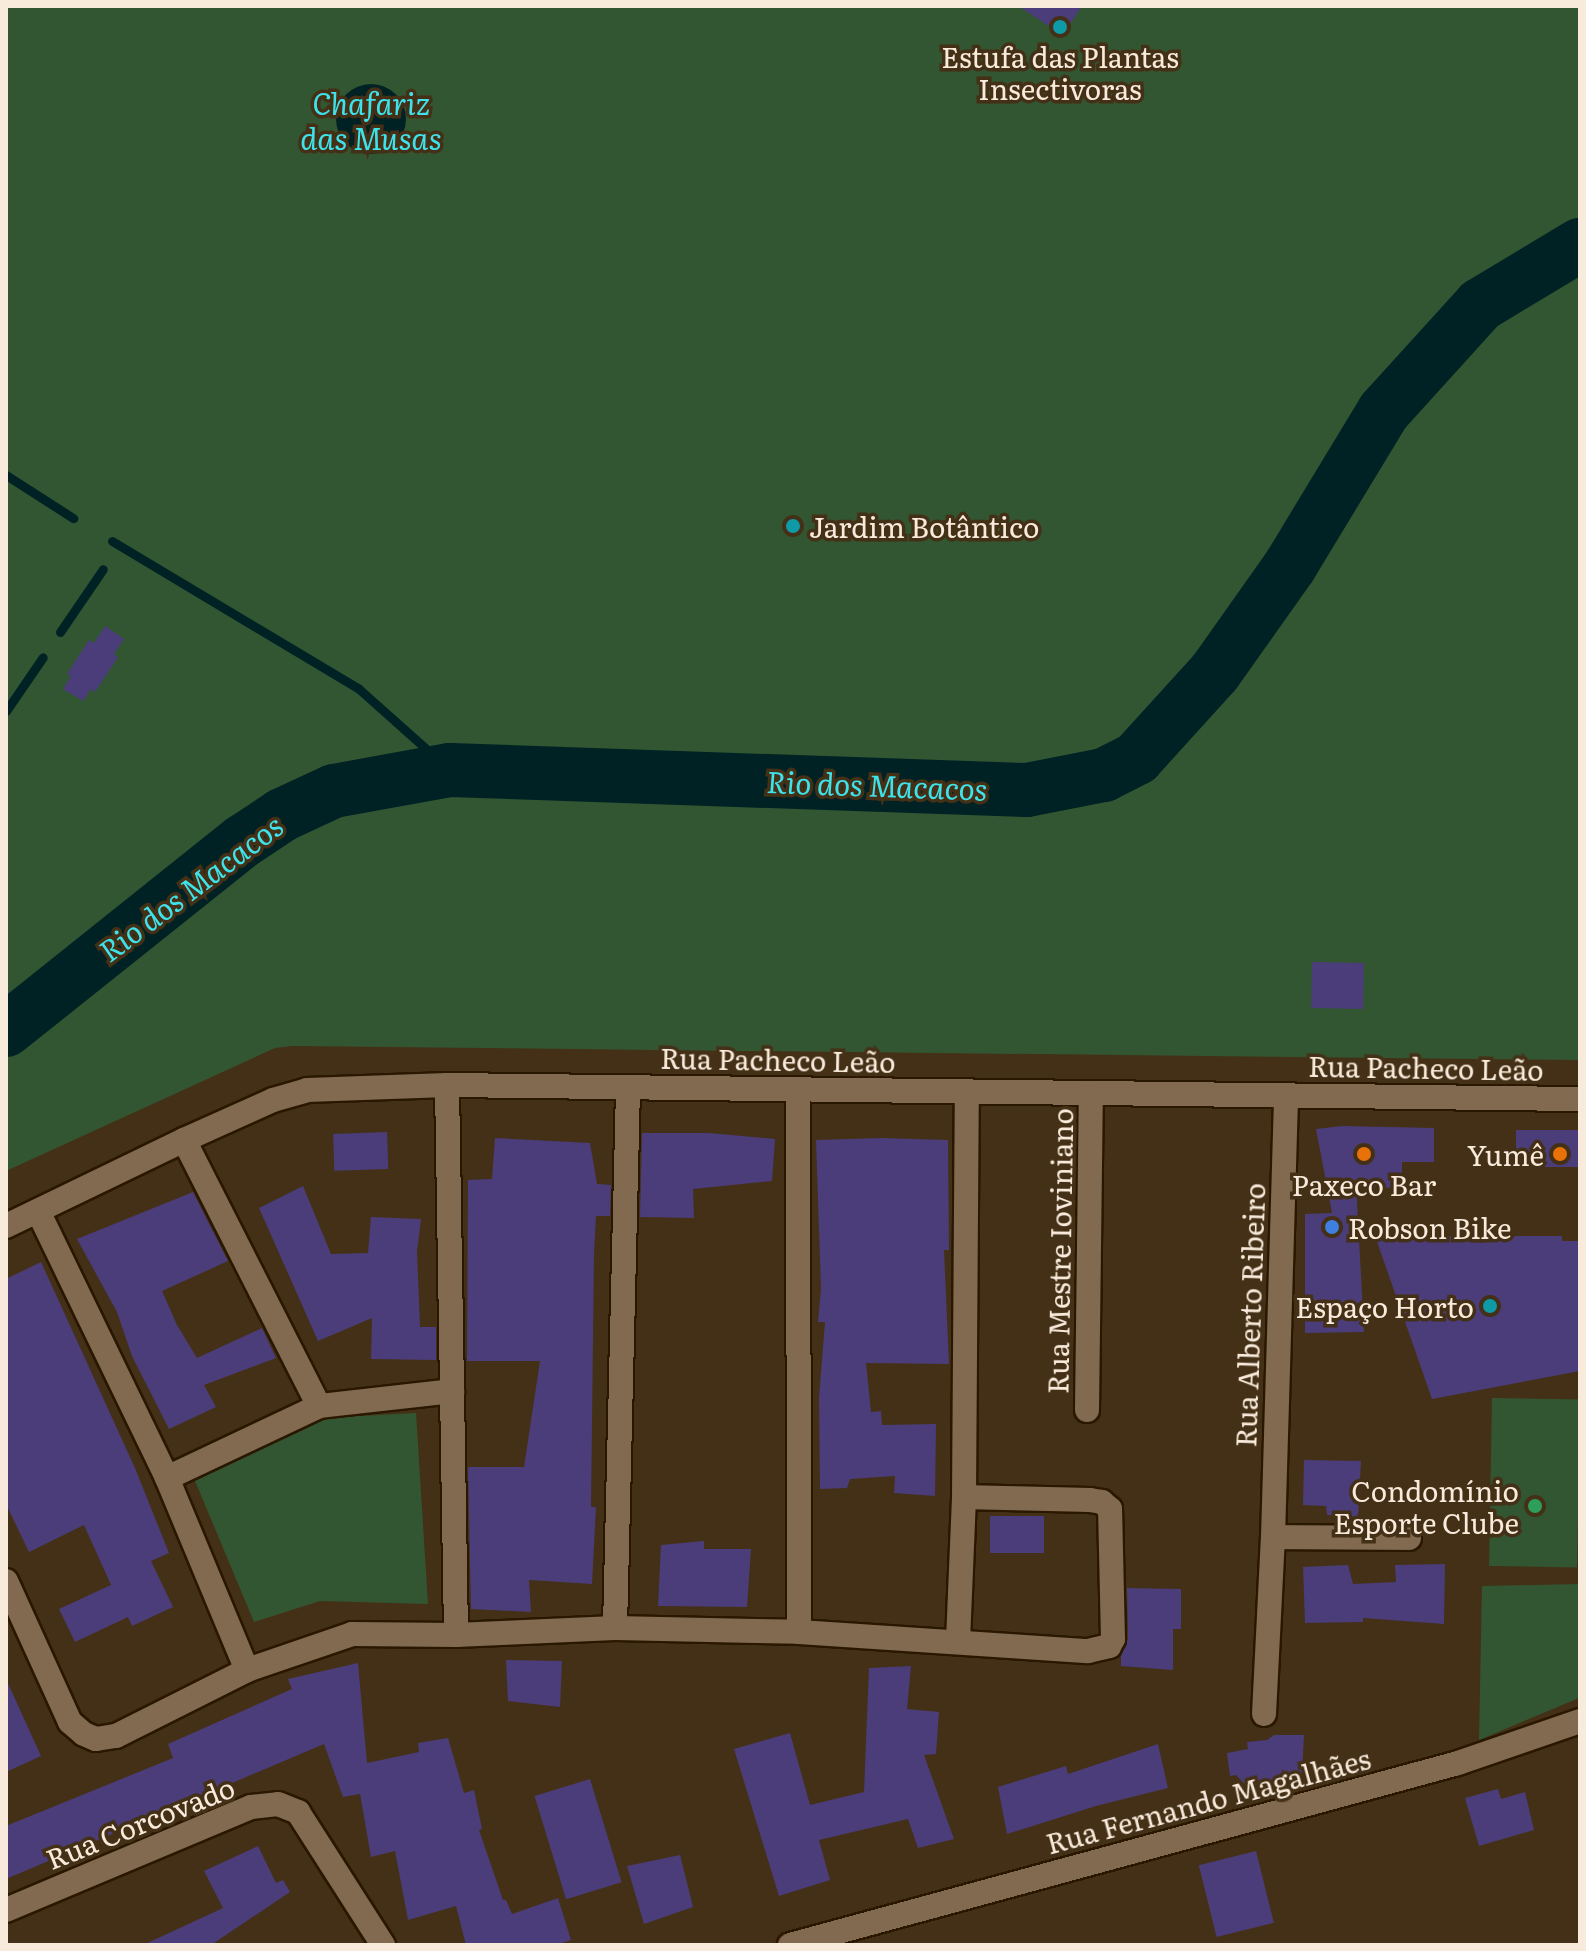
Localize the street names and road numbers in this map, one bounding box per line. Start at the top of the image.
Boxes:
street label: Rua Pacheco Leão [660,1040,896,1078]
street label: Rua Pacheco Leão [1308,1048,1544,1086]
street label: Rua Mestre Ioviniano [1040,1108,1078,1394]
street label: Rua Alberto Ribeiro [1228,1182,1270,1448]
street label: Rua Fernando Magalhães [1042,1741,1374,1859]
street label: Rua Corcovado [41,1769,239,1875]

